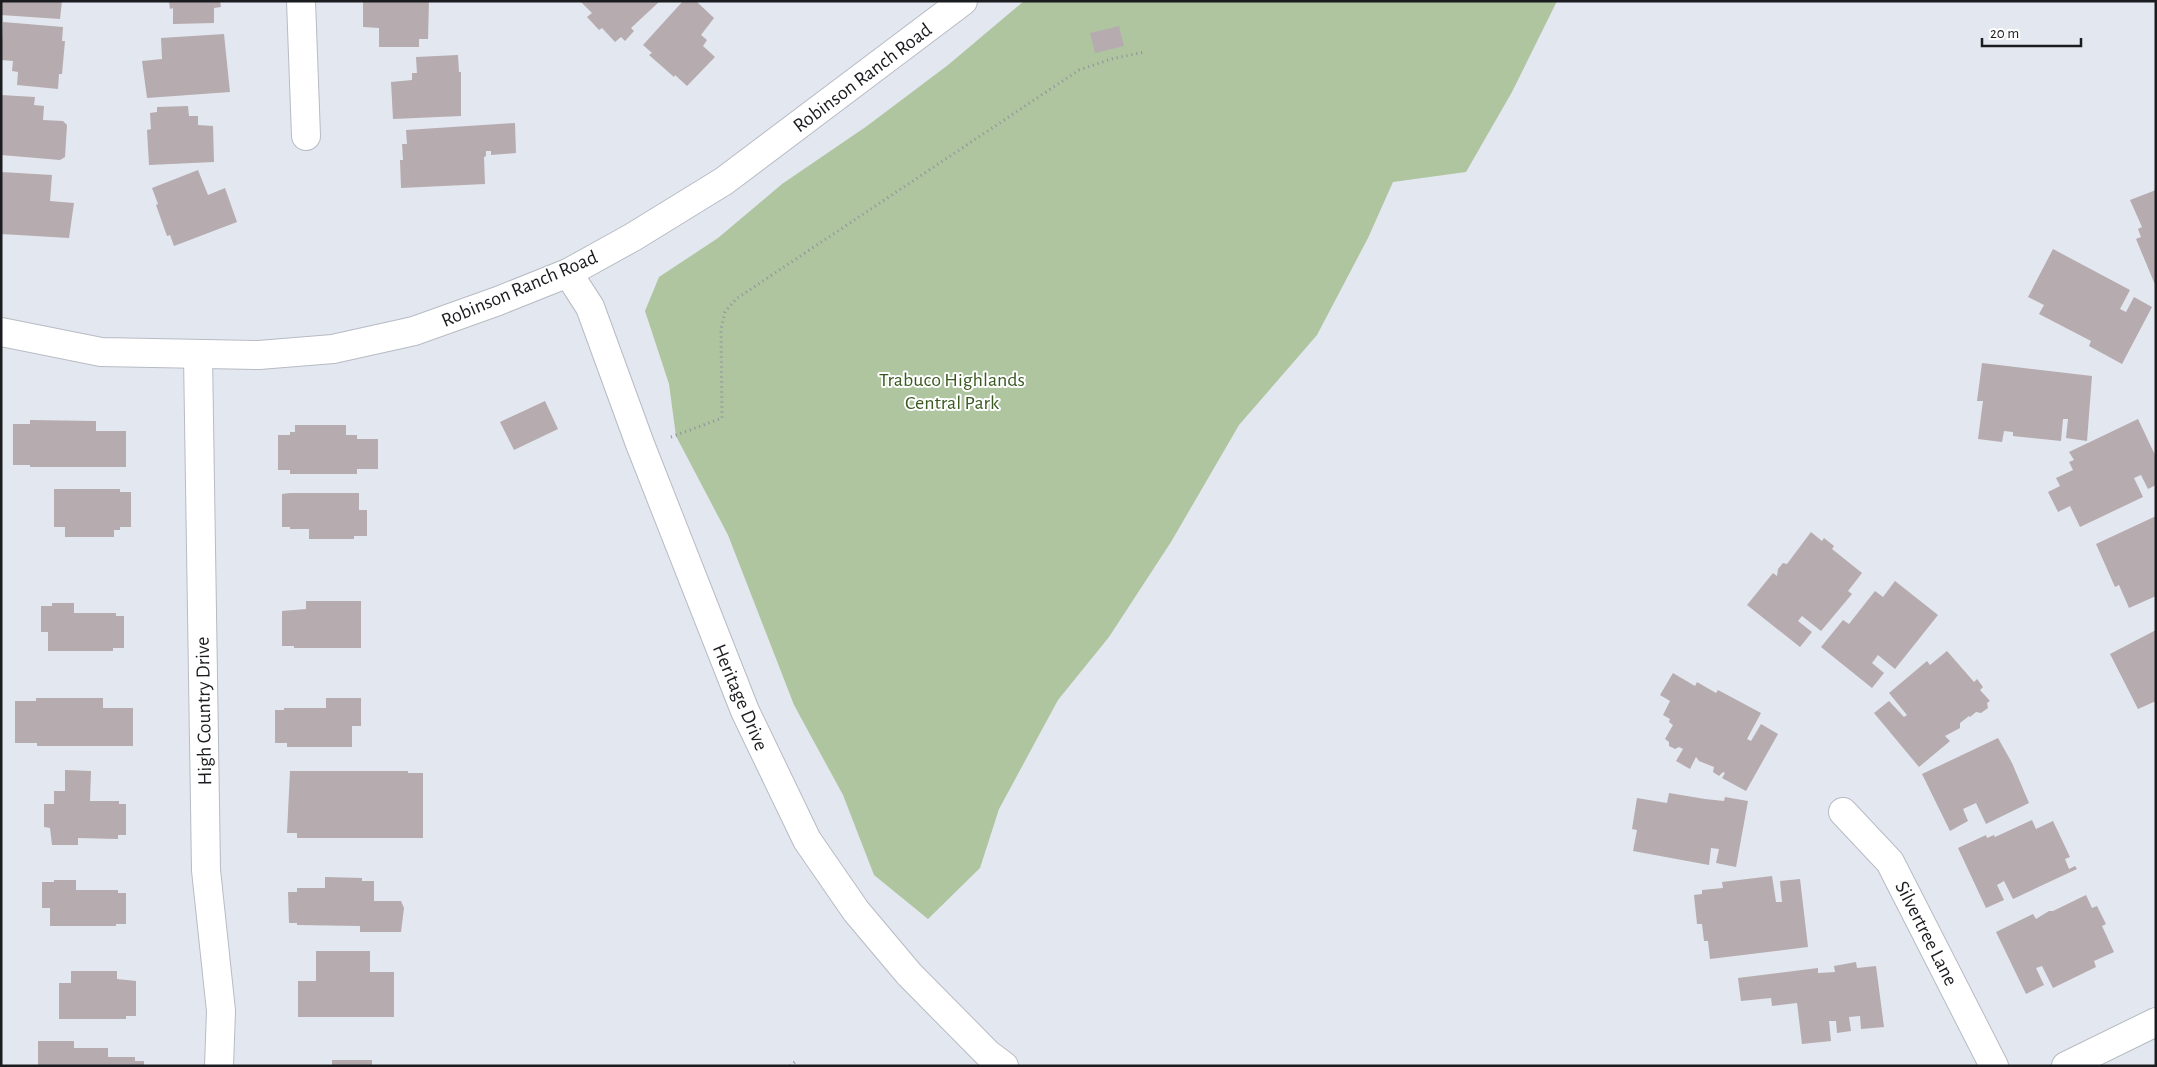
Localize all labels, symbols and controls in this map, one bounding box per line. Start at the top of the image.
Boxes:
scale bar [1982,15,2081,47]
street label: Robinson Ranch Road [790,19,936,136]
text: 20 m [1990,26,2019,41]
street label: Robinson Ranch Road [438,247,600,331]
park label: Trabuco Highlands Central Park [879,370,1025,413]
street label: High Country Drive [193,637,215,785]
street label: Heritage Drive [709,641,771,753]
street label: Silvertree Lane [1891,878,1961,989]

